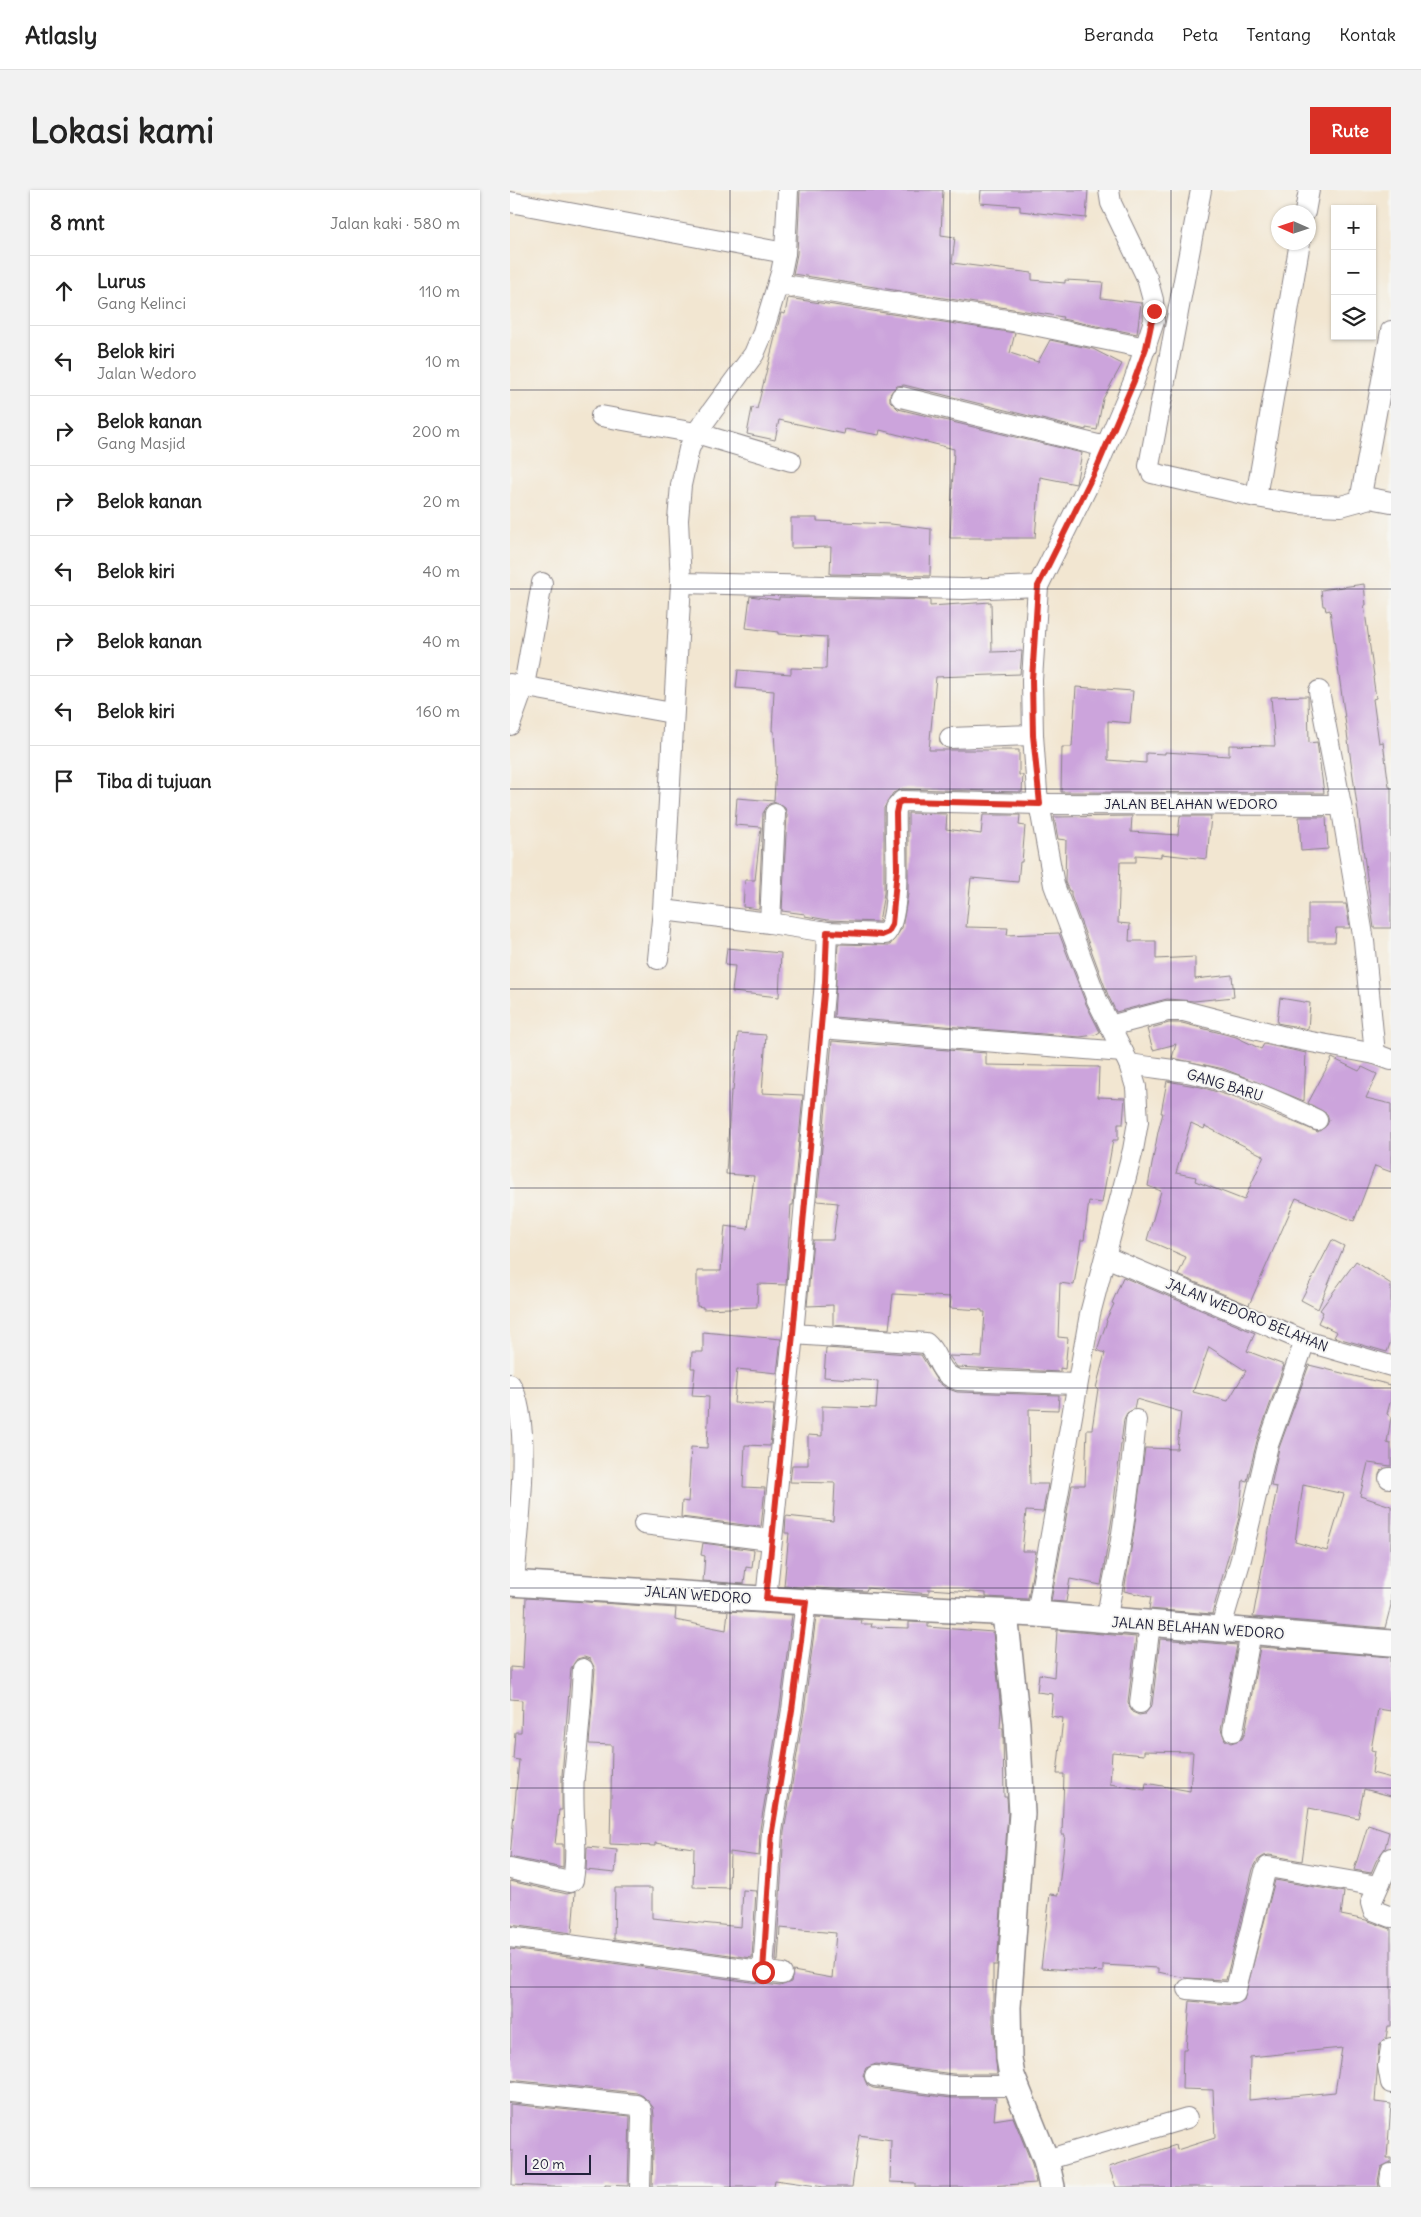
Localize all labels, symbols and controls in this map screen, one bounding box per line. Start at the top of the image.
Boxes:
text: Atlasly [25,20,97,50]
text: Beranda [1084,23,1154,46]
text: Peta [1182,23,1218,46]
text: Tentang [1246,23,1311,46]
text: Kontak [1339,23,1396,46]
button: Rute [1310,107,1391,154]
text: Lokasi kami [30,108,214,152]
north arrow [1271,205,1316,250]
map controls [1331,205,1376,340]
button: + [1331,205,1376,250]
text: 8 mnt [50,209,105,236]
text: Jalan kaki · 580 m [330,213,460,233]
button: − [1331,250,1376,295]
text: Lurus [97,269,146,293]
icon: ahead [50,277,78,305]
text: 110 m [419,281,460,301]
text: Gang Kelinci [97,293,186,313]
button: layers [1331,295,1376,340]
route end [1143,300,1166,323]
text: Belok kiri [97,339,175,363]
icon: left [50,347,78,375]
text: 10 m [425,351,460,371]
text: Jalan Wedoro [97,363,196,383]
text: Belok kanan [97,409,202,433]
icon: right [50,417,78,445]
text: 200 m [412,421,460,441]
text: Gang Masjid [97,433,186,453]
icon: right [50,487,78,515]
text: Belok kanan [97,489,202,513]
text: 20 m [423,491,460,511]
icon: left [50,557,78,585]
text: Belok kiri [97,559,175,583]
text: 40 m [422,561,460,581]
icon: right [50,627,78,655]
text: Belok kanan [97,629,202,653]
text: 40 m [422,631,460,651]
icon: left [50,697,78,725]
text: Belok kiri [97,699,175,723]
text: 160 m [416,701,460,721]
icon: arrive [50,767,78,795]
text: Tiba di tujuan [97,769,212,793]
street label: JALAN BELAHAN WEDORO [1104,795,1278,813]
street label: GANG BARU [1185,1065,1265,1105]
street label: JALAN WEDORO BELAHAN [1163,1274,1331,1356]
street label: JALAN WEDORO [644,1582,752,1608]
street label: JALAN BELAHAN WEDORO [1111,1613,1285,1643]
route start [752,1961,775,1984]
scale bar [525,2152,591,2175]
text: 20 m [532,2155,565,2173]

